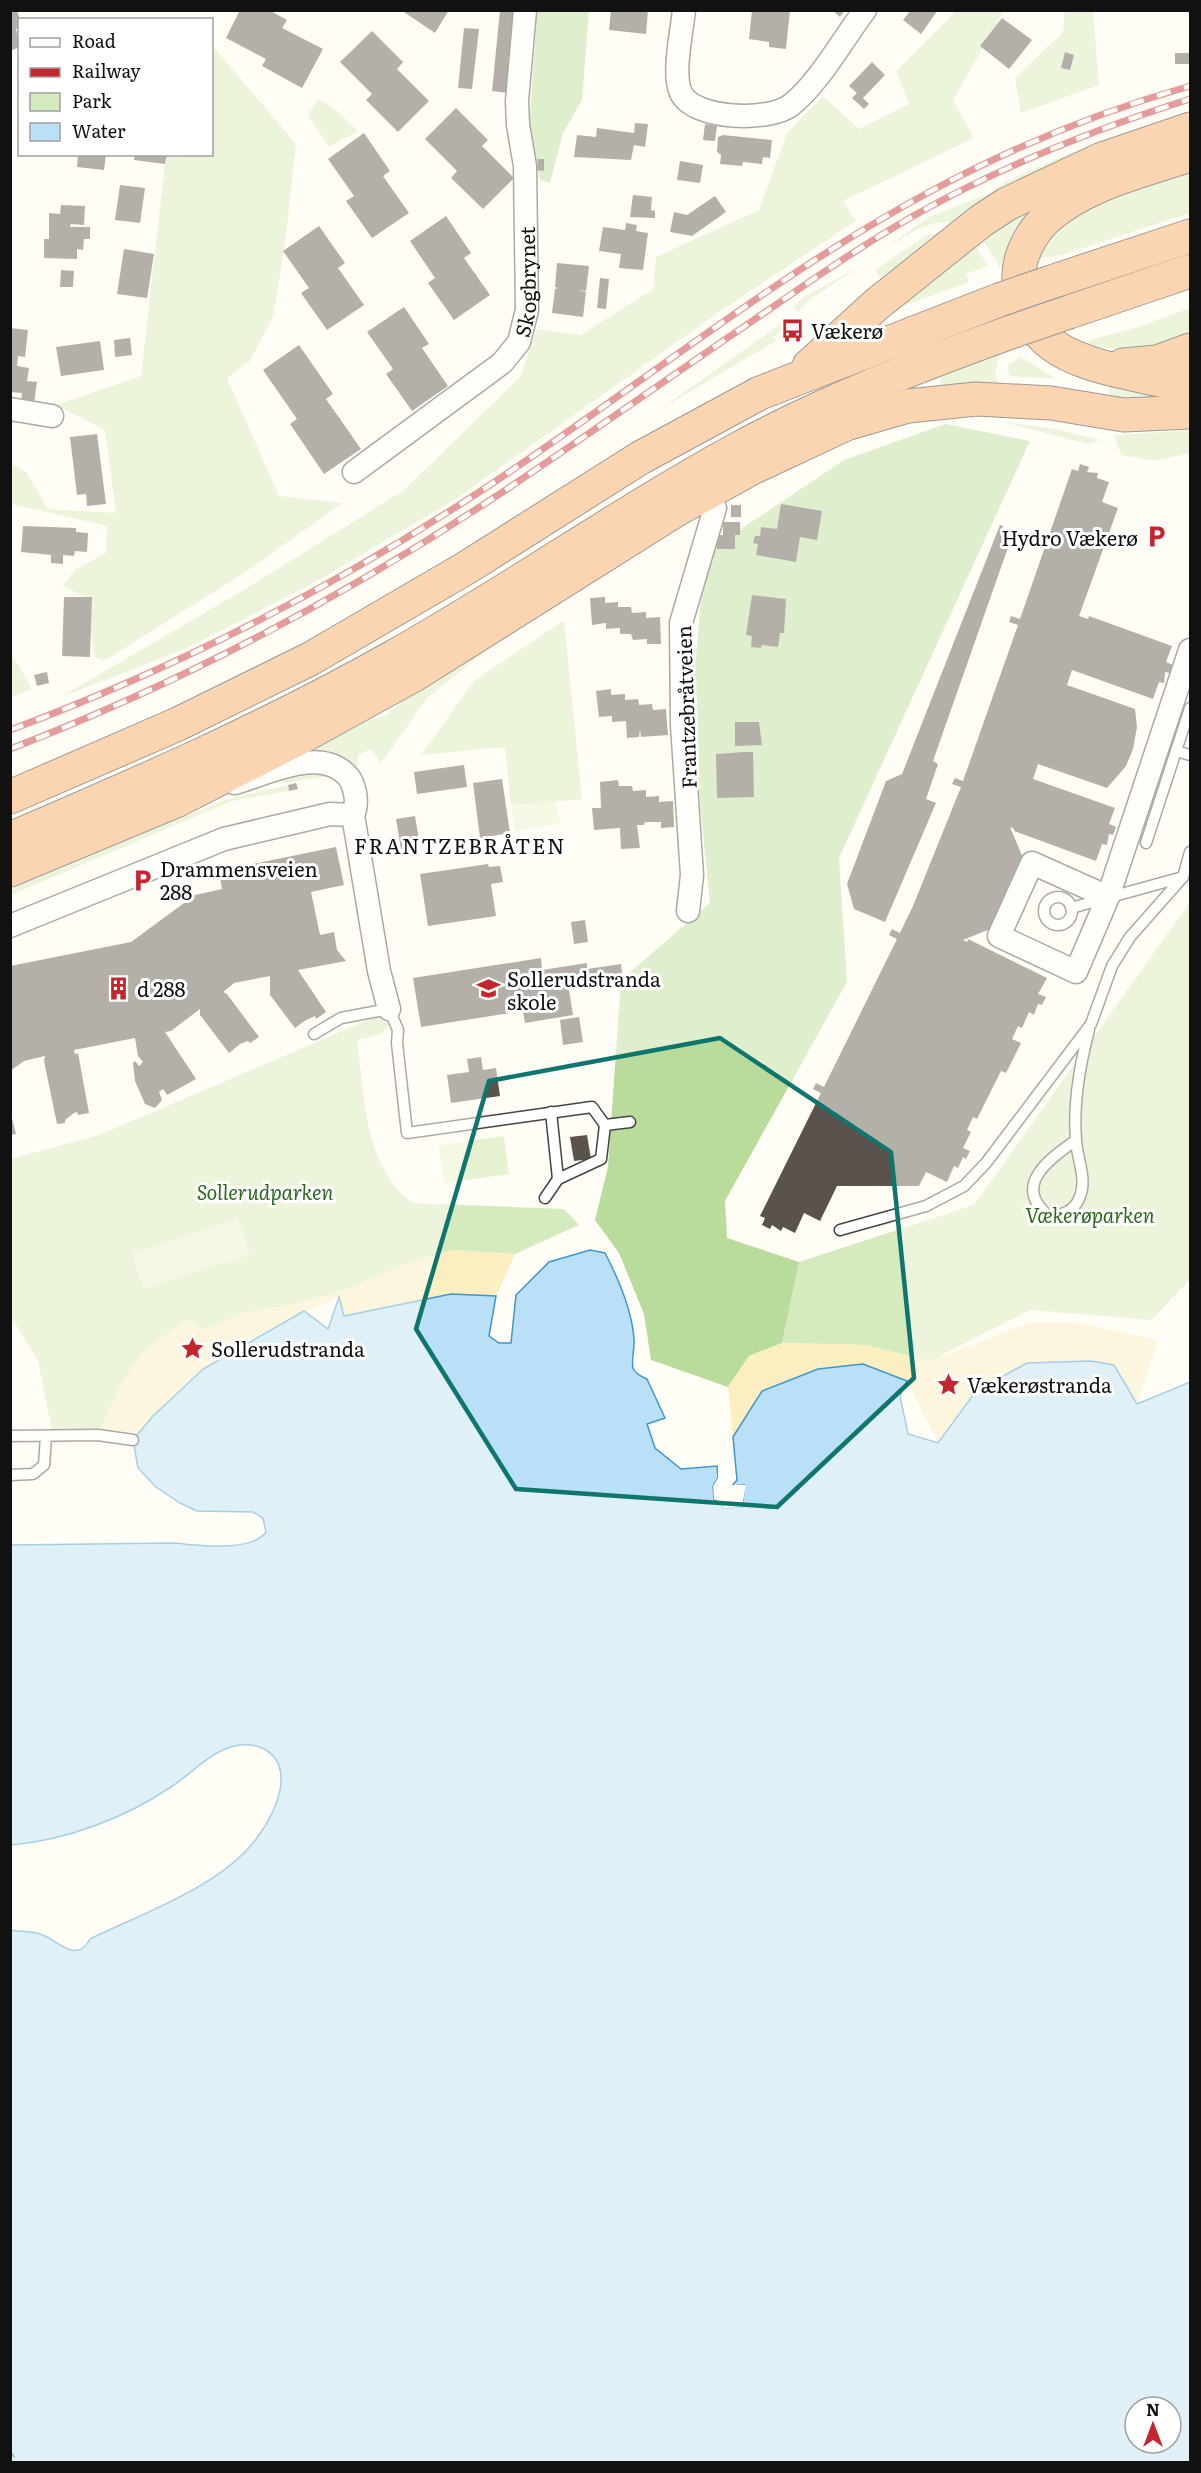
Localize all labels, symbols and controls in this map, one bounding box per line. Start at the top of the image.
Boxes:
legend [18,18,213,156]
text: Road [72,27,116,54]
text: Railway [72,57,141,84]
text: Park [72,87,113,114]
text: Water [72,117,126,144]
street label: Skogbrynet [506,226,542,340]
place label: Vækerø [811,315,884,345]
bus stop icon: Vækerø [780,317,806,343]
place label: Hydro Vækerø [1001,522,1138,552]
parking icon: Hydro Vækerø [1143,524,1169,550]
street label: Frantzebråtveien [667,625,703,789]
district label: FRANTZEBRÅTEN [354,829,566,860]
place label: Drammensveien 288 [160,853,318,906]
parking icon: Drammensveien 288 [129,867,155,893]
place label: Sollerudstranda skole [507,963,661,1016]
place label: d 288 [137,973,185,1003]
building icon: d 288 [106,975,132,1001]
school or university icon: Sollerudstranda skole [476,976,502,1002]
park label: Sollerudparken [197,1176,333,1206]
park label: Vækerøparken [1025,1199,1155,1229]
place label: Sollerudstranda [211,1333,365,1363]
place icon: Sollerudstranda [180,1335,206,1361]
place label: Vækerøstranda [967,1369,1112,1399]
place icon: Vækerøstranda [936,1371,962,1397]
north arrow [1123,2395,1183,2455]
text: N [1146,2397,1160,2421]

